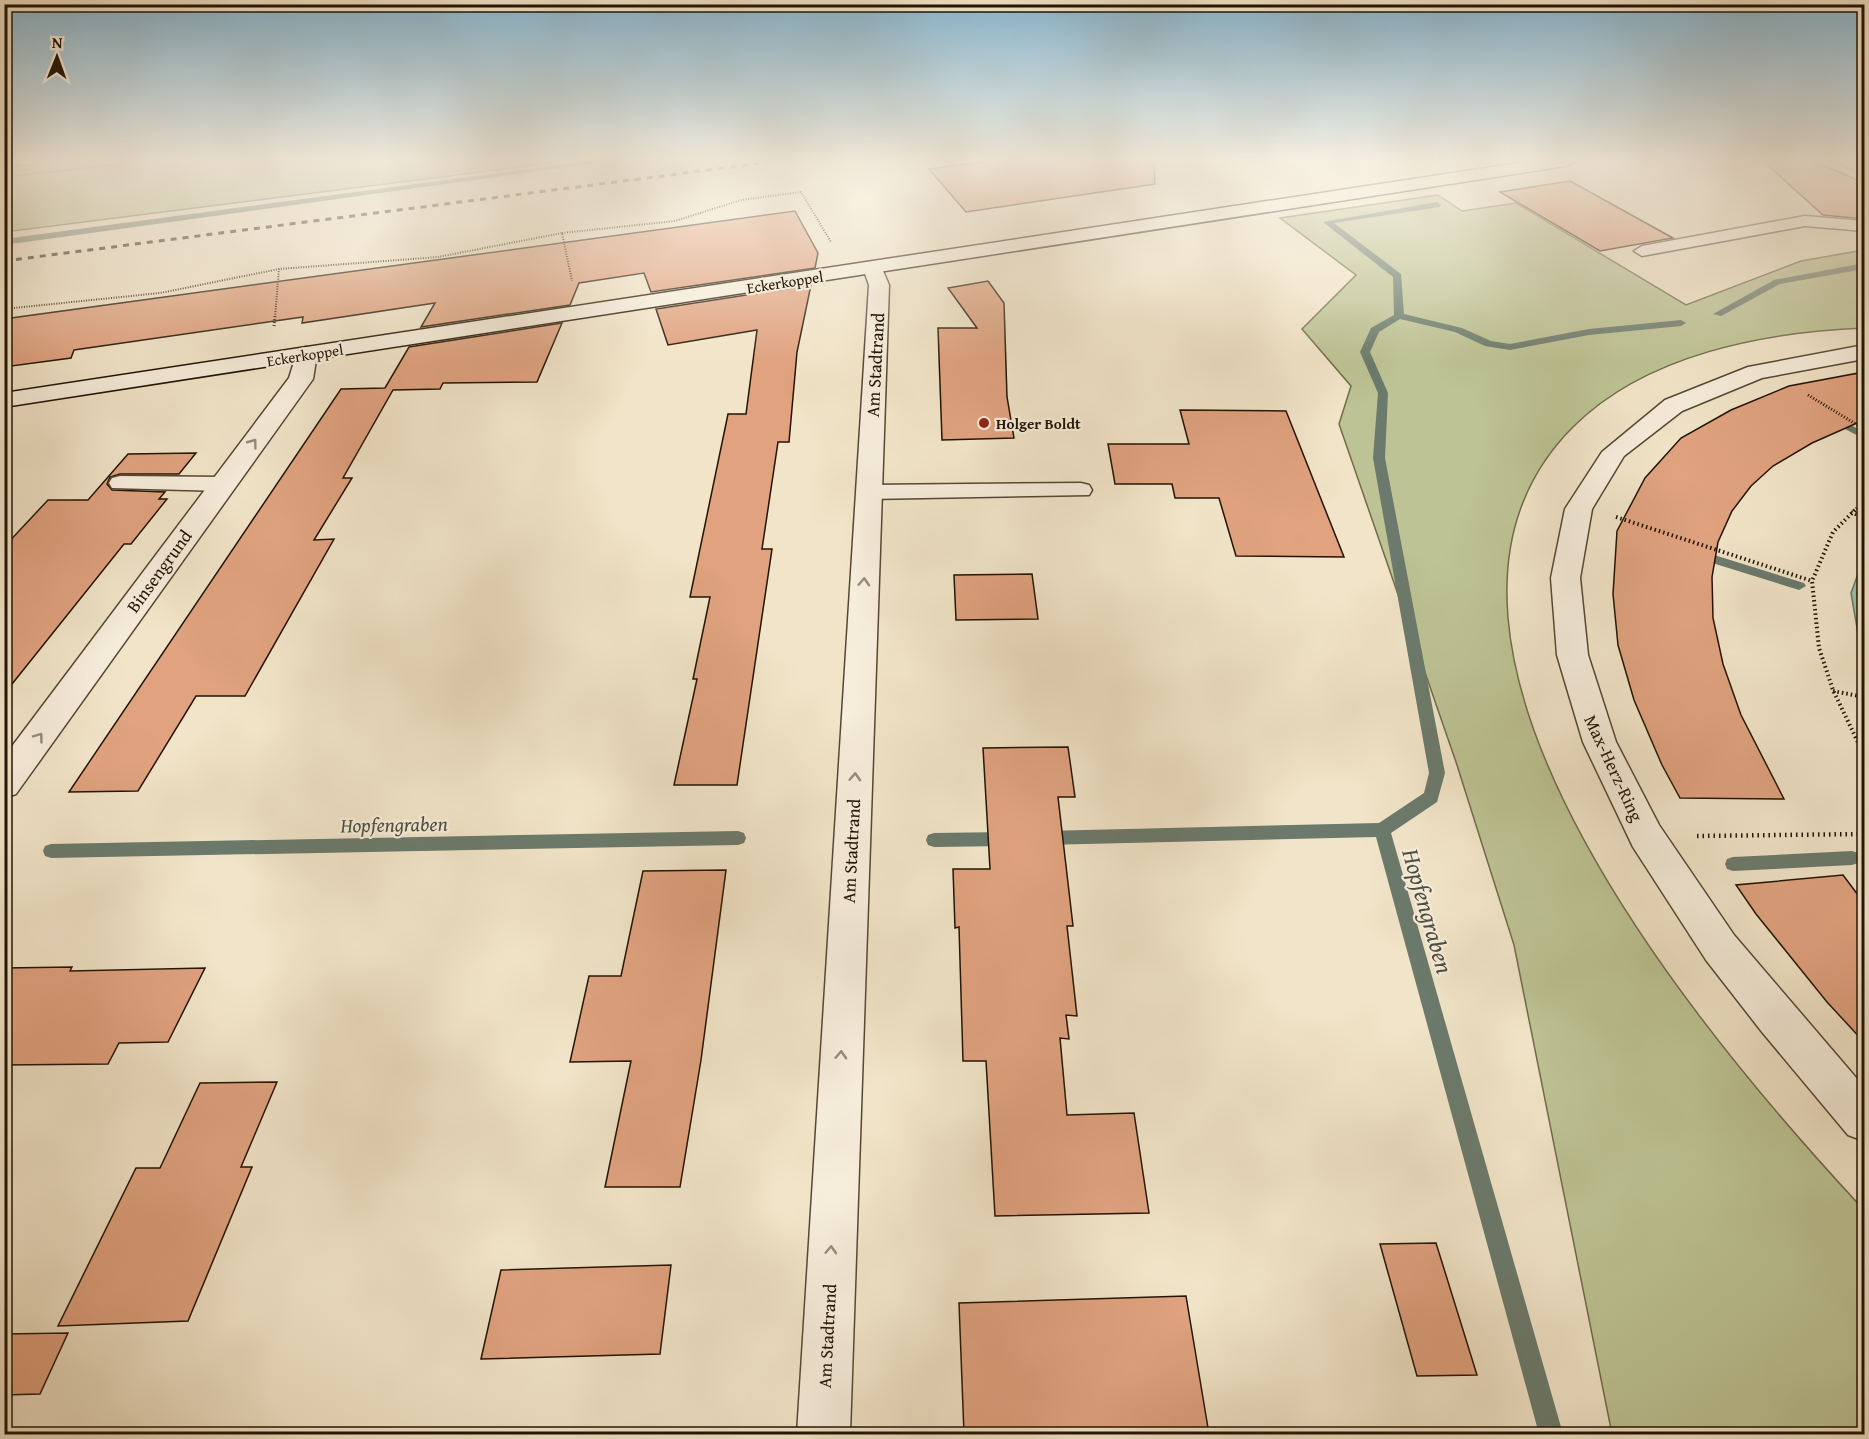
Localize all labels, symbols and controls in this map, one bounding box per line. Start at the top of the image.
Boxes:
north arrow [27,27,87,87]
text: N [52,30,63,54]
street label: Eckerkoppel [745,266,825,298]
street label: Am Stadtrand [859,312,891,418]
street label: Eckerkoppel [265,339,345,371]
place label: Holger Boldt [996,413,1081,434]
marker: Holger Boldt [977,416,991,430]
one-way arrow [246,439,257,450]
street label: Binsengrund [120,524,199,618]
one-way arrow [858,577,871,586]
street label: Max-Herz-Ring [1577,710,1651,826]
one-way arrow [32,732,43,743]
one-way arrow [848,772,861,781]
street label: Am Stadtrand [835,798,867,904]
water label: Hopfengraben [339,809,448,839]
water label: Hopfengraben [1393,843,1463,978]
one-way arrow [834,1051,847,1060]
one-way arrow [825,1246,838,1255]
street label: Am Stadtrand [811,1283,843,1389]

